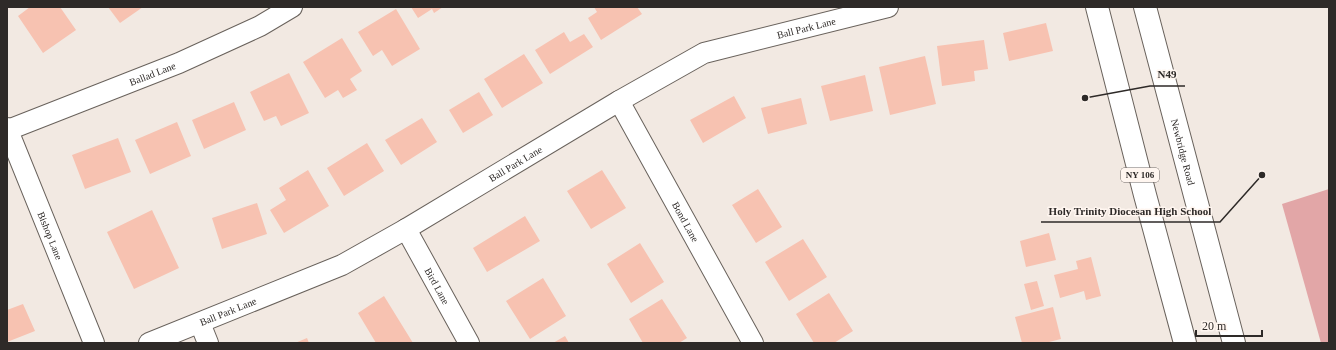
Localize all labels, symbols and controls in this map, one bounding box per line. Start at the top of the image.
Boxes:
street label: Ball Park Lane [776,15,837,41]
street label: Ballad Lane [128,60,178,88]
callout: N49 [1150,63,1185,86]
text: N49 [1158,68,1177,80]
street label: Newbridge Road [1169,118,1197,186]
street label: Ball Park Lane [487,143,545,184]
road number: NY 106 [1121,168,1159,182]
callout: Holy Trinity Diocesan High School [1041,199,1220,222]
street label: Bond Lane [670,200,701,244]
text: Holy Trinity Diocesan High School [1049,205,1211,217]
street label: Bishop Lane [35,210,65,262]
street label: Bird Lane [422,266,452,307]
street label: Ball Park Lane [198,295,258,328]
scale bar [1196,312,1262,338]
text: 20 m [1202,319,1227,333]

